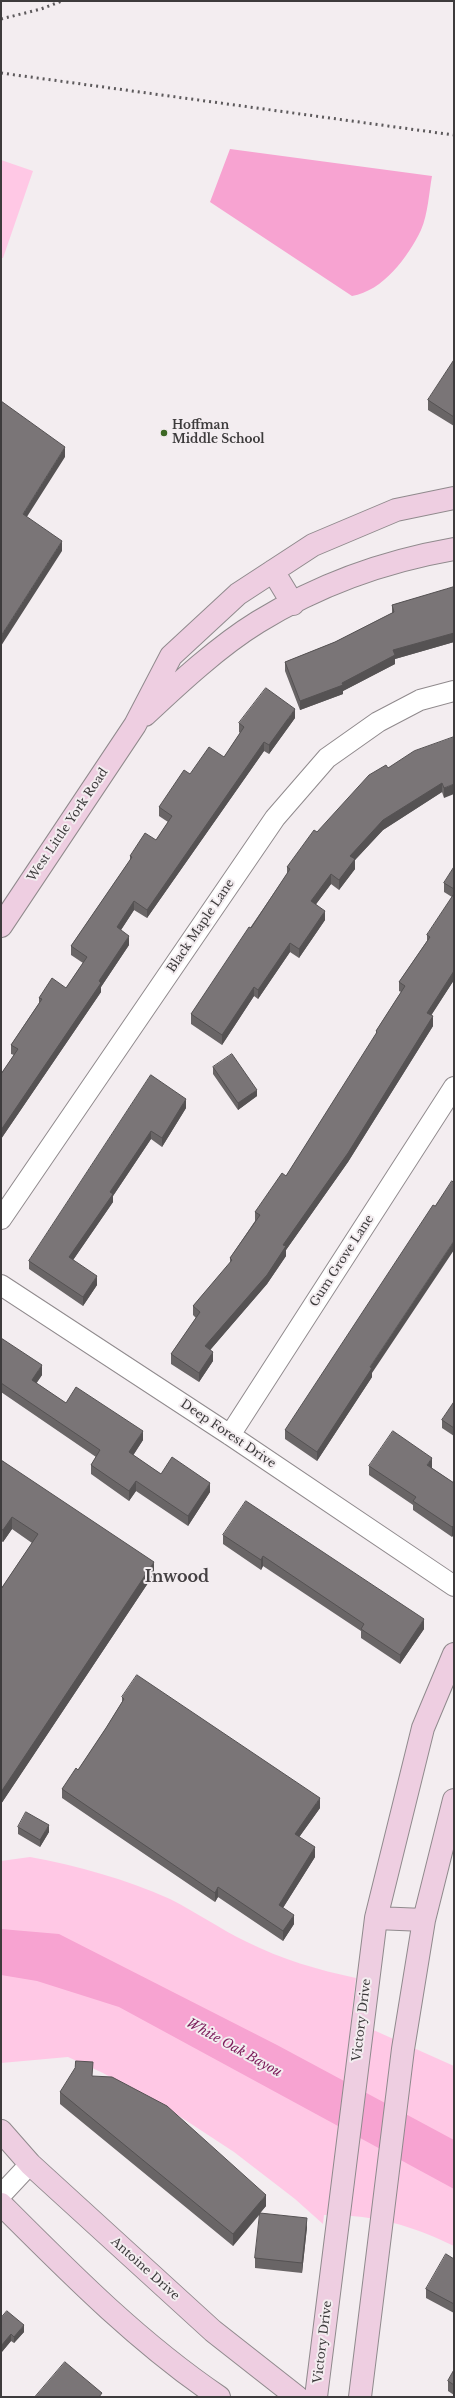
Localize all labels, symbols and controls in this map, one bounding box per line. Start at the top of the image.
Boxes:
place label: Hoffman Middle School [172,419,265,447]
marker: Hoffman Middle School [159,428,169,438]
street label: West Little York Road [25,766,111,884]
street label: Black Maple Lane [164,877,238,975]
street label: Gum Grove Lane [307,1212,377,1310]
street label: Deep Forest Drive [178,1397,278,1471]
district label: Inwood [145,1567,209,1587]
street label: Victory Drive [350,1978,374,2062]
water label: White Oak Bayou [184,2015,284,2081]
street label: Antoine Drive [108,2235,182,2303]
street label: Victory Drive [311,2300,335,2384]

